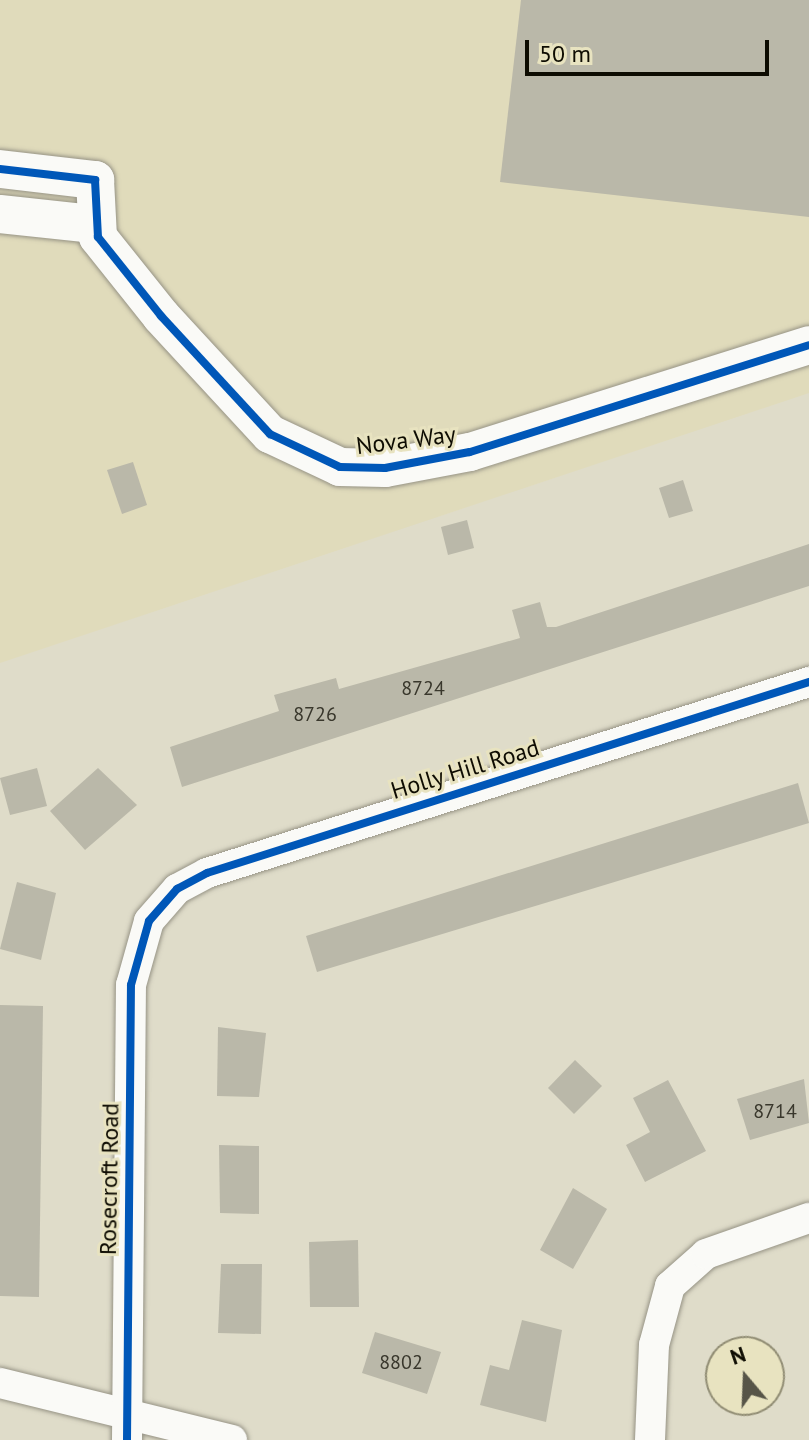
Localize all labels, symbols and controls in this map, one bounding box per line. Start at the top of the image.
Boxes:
scale bar [529,24,773,74]
text: 50 m [539,38,591,69]
street label: Nova Way [354,420,458,460]
house number: 8724 [401,676,445,700]
house number: 8726 [293,702,337,726]
street label: Holly Hill Road [387,733,543,805]
house number: 8714 [753,1099,797,1123]
street label: Rosecroft Road [93,1103,125,1255]
north arrow [705,1336,785,1416]
text: N [726,1340,749,1371]
house number: 8802 [379,1350,423,1374]

